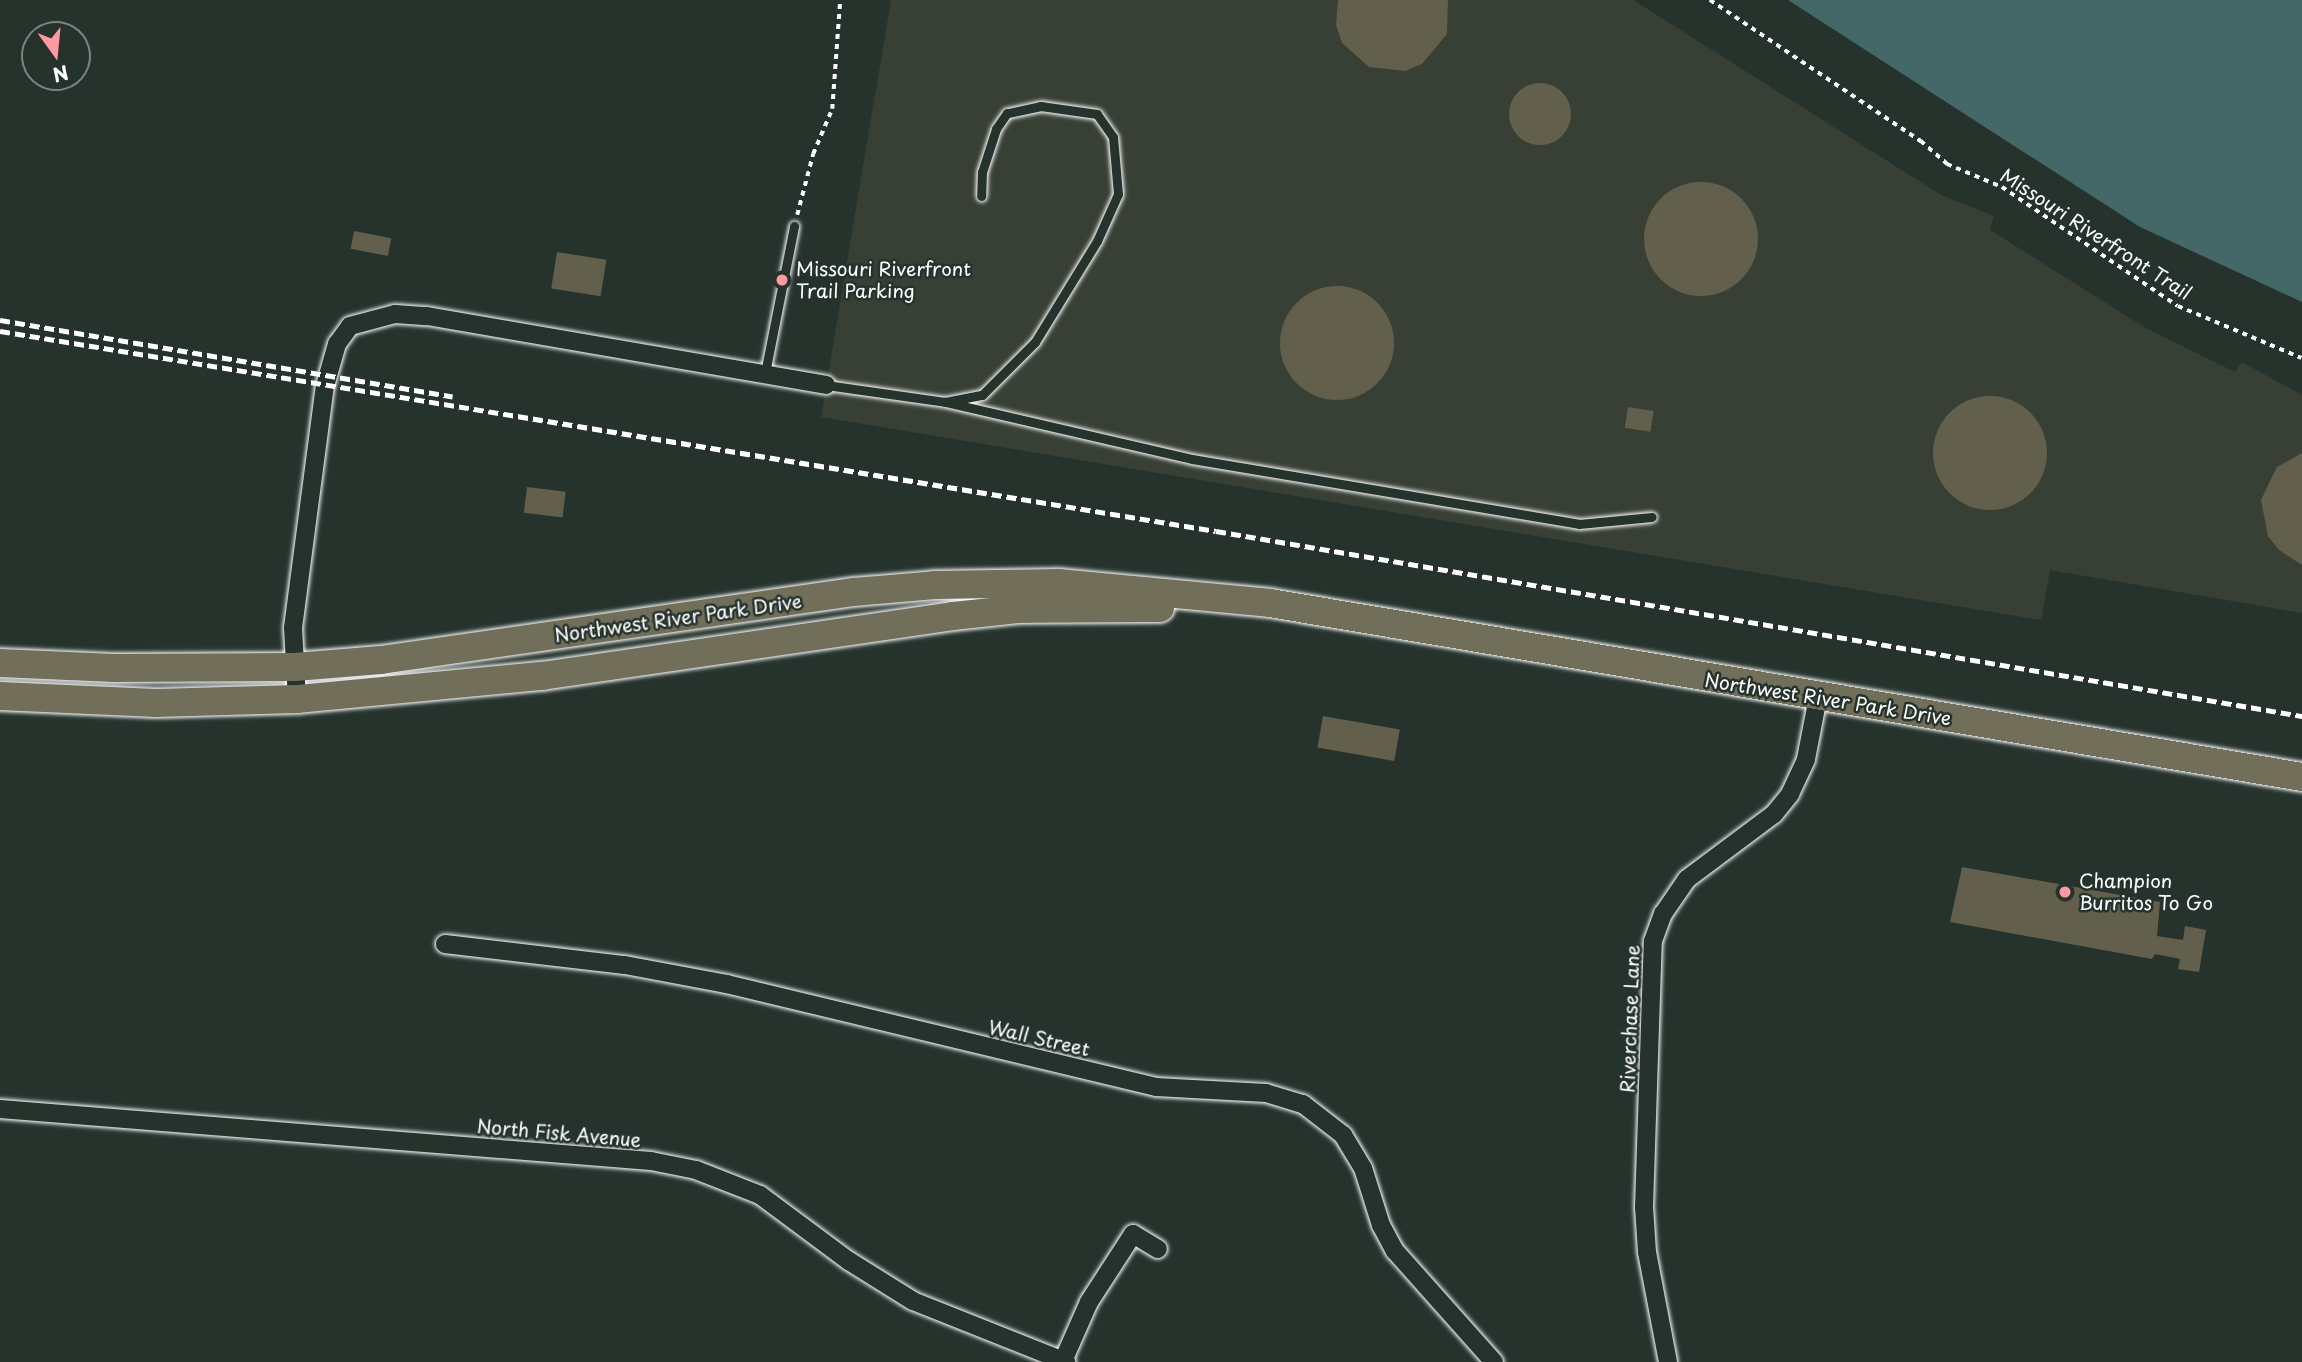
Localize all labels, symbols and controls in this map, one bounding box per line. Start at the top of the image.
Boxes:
north arrow [21,21,91,91]
text: N [50,59,72,90]
street label: Missouri Riverfront Trail [1996,163,2196,305]
place label: Missouri Riverfront Trail Parking [796,258,971,302]
marker: Missouri Riverfront Trail Parking [774,272,790,288]
street label: Northwest River Park Drive [552,589,804,647]
street label: Northwest River Park Drive [1703,668,1953,730]
place label: Champion Burritos To Go [2079,870,2213,914]
marker: Champion Burritos To Go [2057,884,2073,900]
street label: Riverchase Lane [1616,944,1644,1094]
street label: Wall Street [986,1015,1092,1061]
street label: North Fisk Avenue [475,1114,643,1152]

